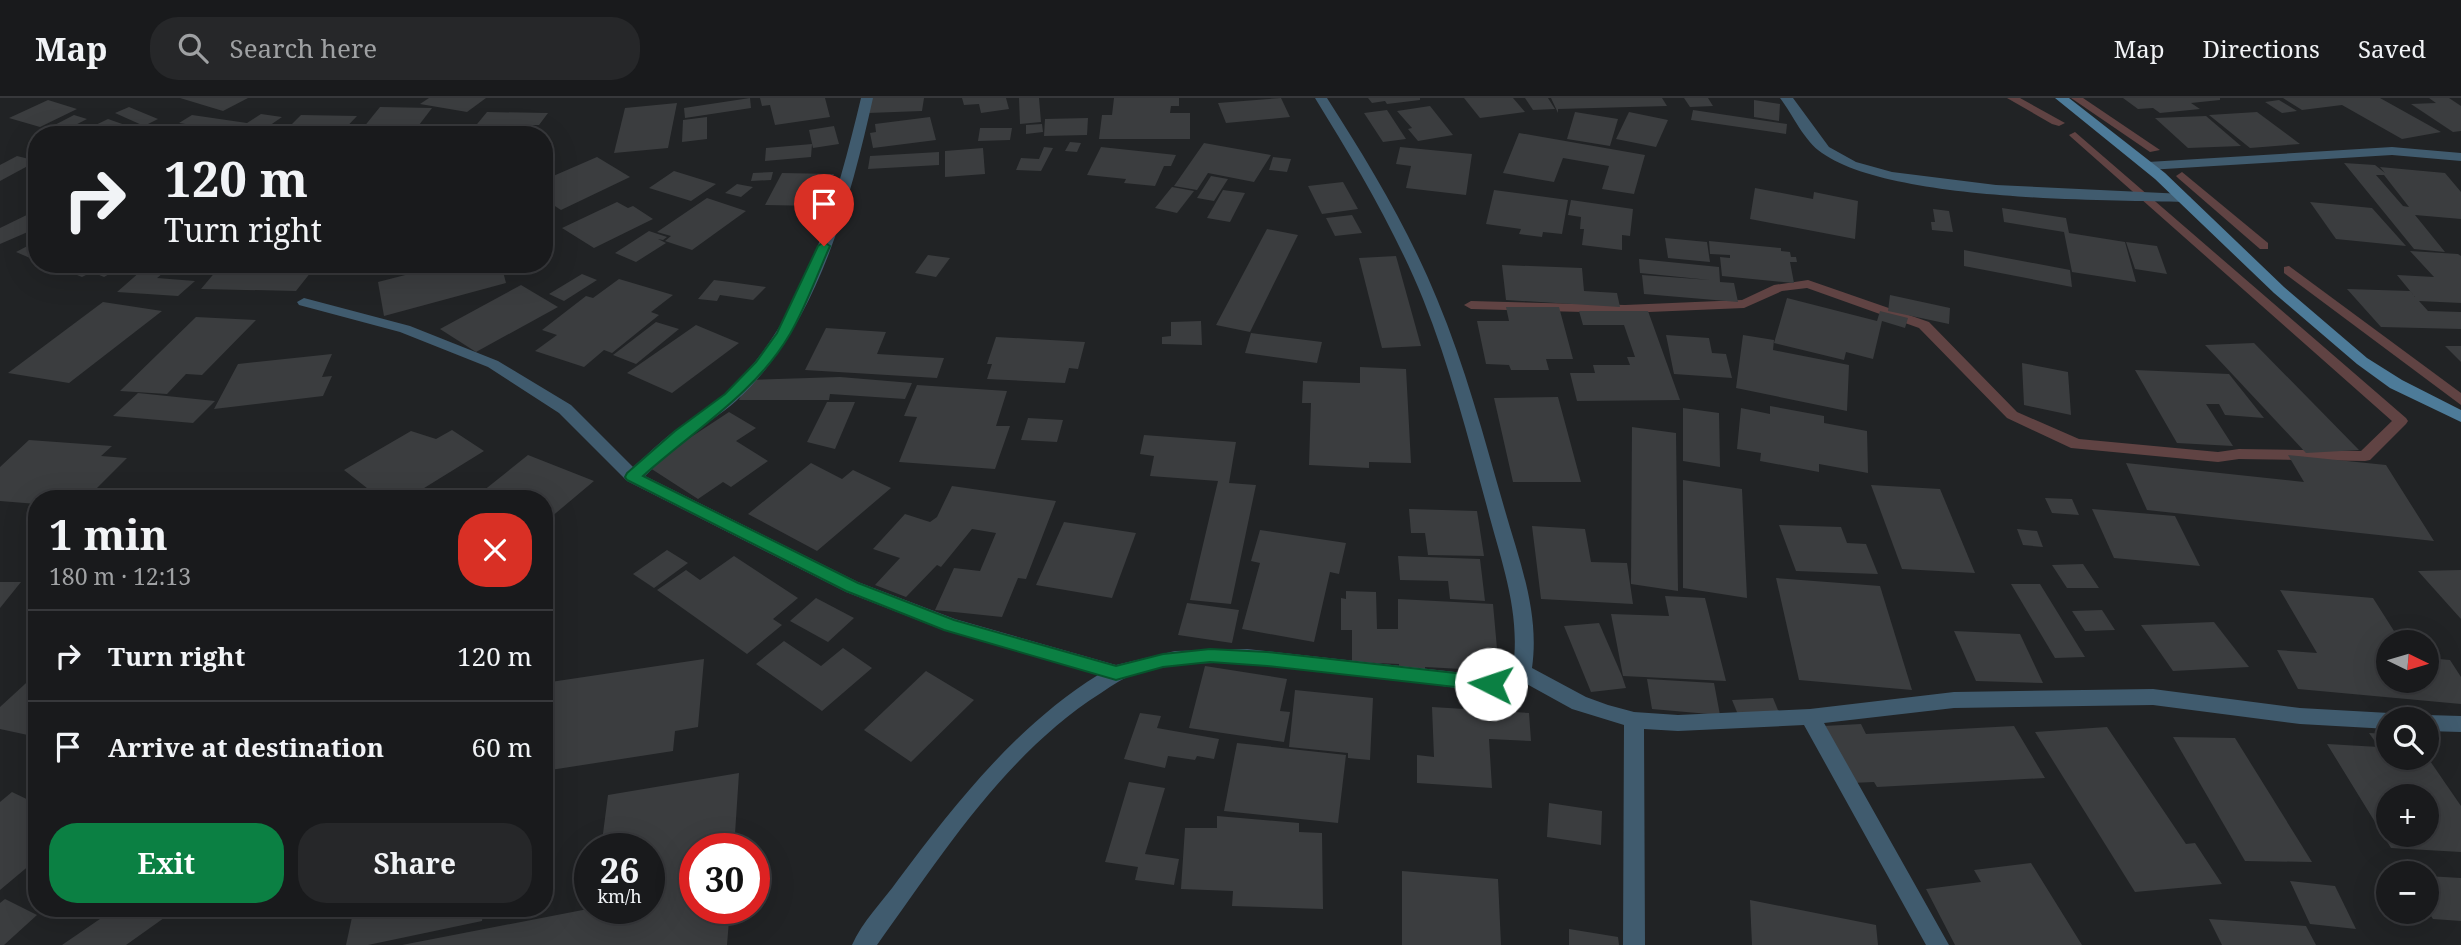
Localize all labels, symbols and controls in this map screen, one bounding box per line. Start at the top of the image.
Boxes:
search box [150,17,640,80]
text: Map [35,26,108,71]
icon: search [174,29,212,67]
text: Search here [230,30,377,66]
text: Map [2114,32,2165,65]
text: Directions [2203,32,2320,65]
text: Saved [2358,32,2426,65]
text: 120 m [164,145,308,211]
icon: right [49,154,140,245]
pin [794,174,854,246]
icon: arrive [805,185,843,223]
text: Turn right [164,208,322,251]
text: 1 min [49,505,168,562]
button: close [458,513,532,587]
text: 180 m · 12:13 [49,560,191,592]
north arrow [2376,630,2440,693]
map controls [2376,630,2439,924]
icon: right [49,637,87,675]
text: Turn right [108,638,245,674]
text: 120 m [457,638,532,674]
position arrow [1454,647,1528,721]
button: search [2376,707,2439,770]
icon: arrive [49,728,87,766]
text: Arrive at destination [108,729,384,765]
text: 60 m [472,729,532,765]
button: + [2376,784,2439,847]
button: Exit [49,823,284,903]
button: Share [298,823,532,903]
speed limit sign: 30 [679,833,770,924]
text: 26 [600,846,639,893]
button: − [2376,861,2439,924]
text: km/h [597,884,642,908]

